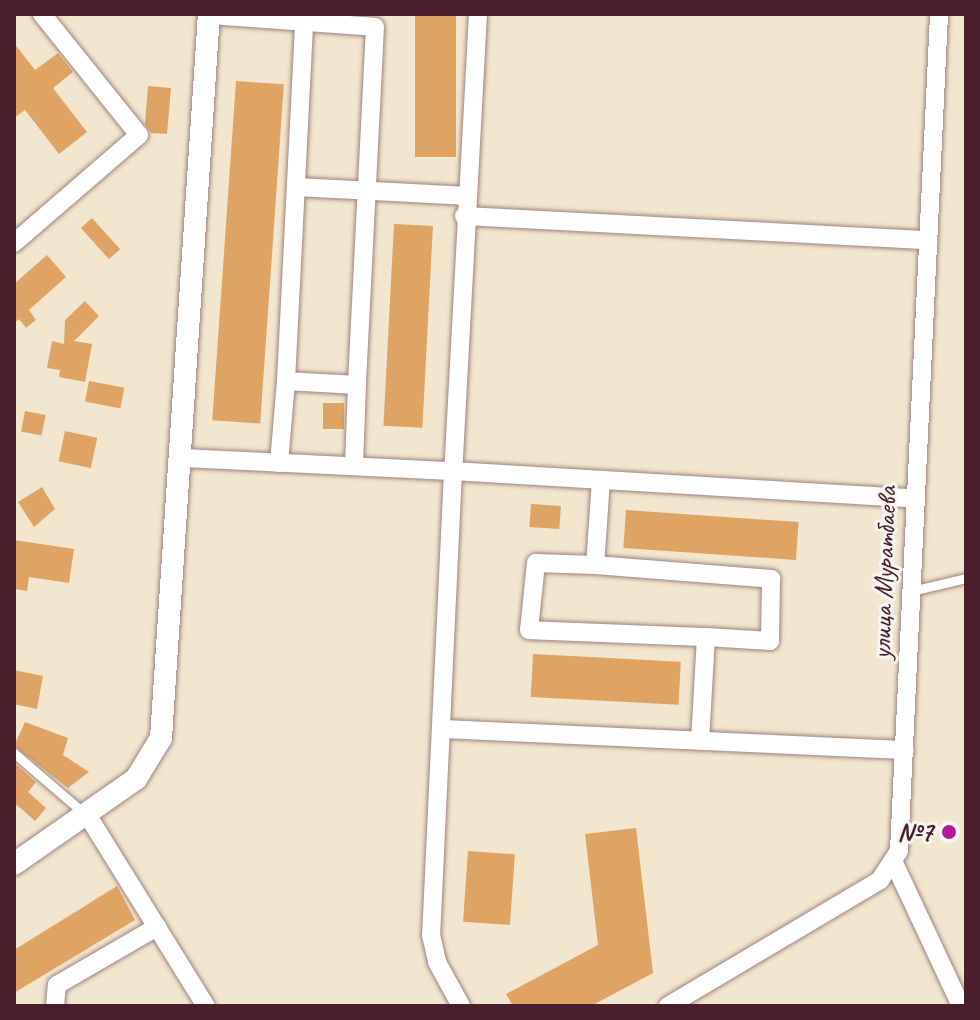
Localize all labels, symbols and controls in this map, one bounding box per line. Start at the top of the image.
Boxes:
street label: улица Муратбаева [864,484,904,662]
place label: №7 [897,815,933,849]
marker: №7 [940,823,958,841]

